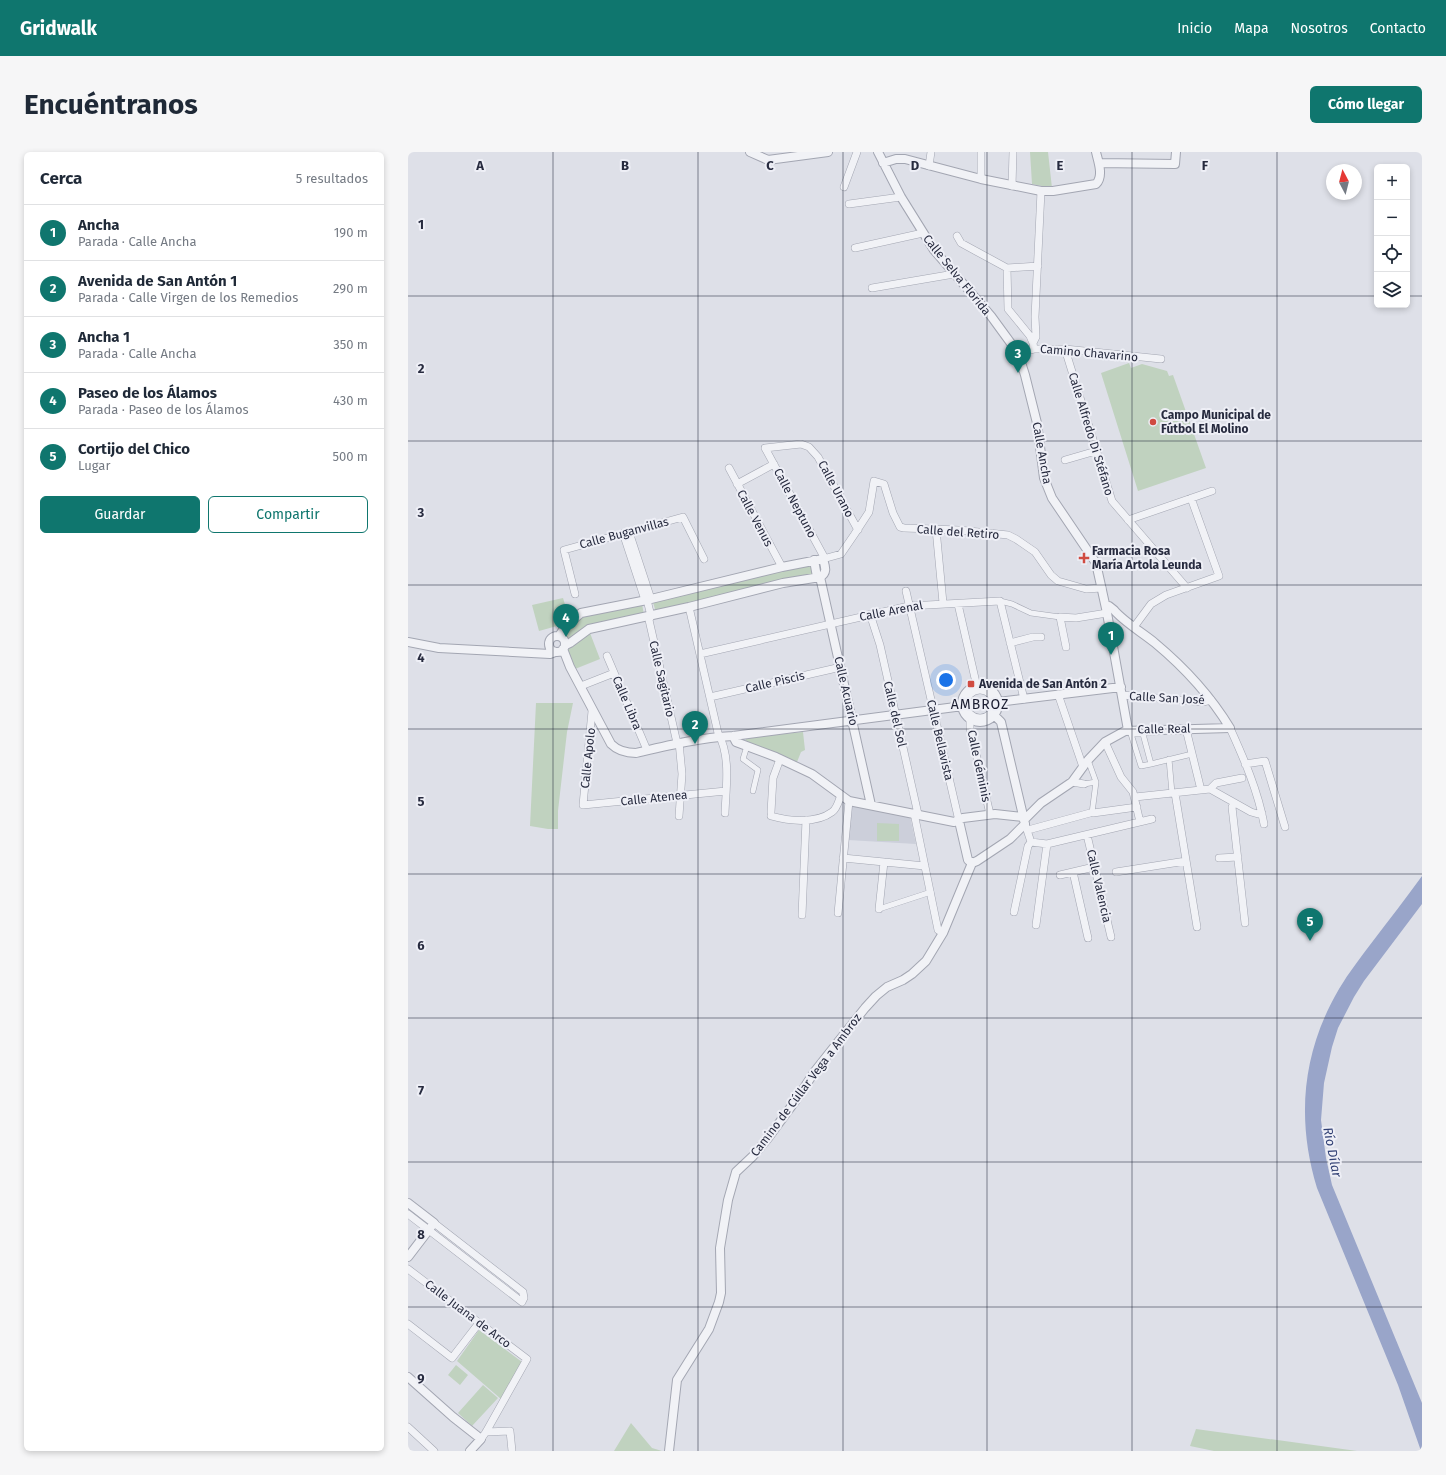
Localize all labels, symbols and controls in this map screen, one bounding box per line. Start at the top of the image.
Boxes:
text: Gridwalk [20,17,97,40]
text: Inicio [1177,20,1212,37]
text: Mapa [1234,20,1269,37]
text: Nosotros [1291,20,1348,37]
text: Contacto [1370,20,1426,37]
button: Cómo llegar [1310,86,1422,123]
text: Encuéntranos [24,88,198,121]
text: A [475,158,484,173]
text: B [621,158,629,173]
text: C [766,158,774,173]
text: D [911,158,920,173]
text: E [1057,158,1064,173]
text: F [1202,158,1209,173]
north arrow [1326,164,1362,200]
map controls [1374,164,1410,308]
button: + [1374,164,1410,200]
text: Cerca [40,168,82,189]
text: 5 resultados [296,171,368,186]
button: − [1374,200,1410,236]
text: Ancha [78,216,120,234]
text: 1 [418,217,424,232]
text: 1 [50,225,56,240]
text: 190 m [334,225,368,240]
street label: Calle Selva Florida [920,232,994,318]
text: Parada · Calle Ancha [78,234,197,249]
button: locate [1374,236,1410,272]
text: Avenida de San Antón 1 [78,272,237,290]
button: layers [1374,272,1410,308]
text: 2 [50,281,56,296]
text: 290 m [333,281,368,296]
text: Parada · Calle Virgen de los Remedios [78,290,298,305]
text: Ancha 1 [78,328,130,346]
text: 3 [50,337,56,352]
text: 350 m [333,337,368,352]
pin: 3 [1005,340,1031,373]
street label: Camino Chavarino [1039,342,1139,364]
text: Parada · Calle Ancha [78,346,197,361]
text: 2 [418,361,425,376]
street label: Calle Alfredo Di Stéfano [1066,371,1116,497]
text: Paseo de los Álamos [78,384,217,402]
text: 4 [49,393,57,408]
text: 430 m [333,393,368,408]
text: Parada · Paseo de los Álamos [78,402,249,417]
place label: Campo Municipal de Fútbol El Molino [1161,408,1271,436]
marker: Campo Municipal de Fútbol El Molino [1148,417,1158,427]
street label: Calle Ancha [1030,421,1054,485]
text: Cortijo del Chico [78,440,190,458]
text: 5 [50,449,56,464]
text: 500 m [332,449,368,464]
text: Lugar [78,458,110,473]
street label: Calle Urano [815,458,857,520]
street label: Calle Neptuno [771,466,819,540]
street label: Calle Venus [734,487,776,549]
button: Guardar [40,496,200,533]
button: Compartir [208,496,368,533]
text: 3 [417,505,425,520]
street label: Calle Buganvillas [578,514,670,552]
street label: Calle del Retiro [916,522,1000,542]
place label: Farmacia Rosa María Artola Leunda [1092,544,1202,572]
marker: Farmacia Rosa María Artola Leunda [1079,553,1089,563]
street label: Calle Arenal [858,598,924,624]
pin: 4 [553,604,579,637]
pin: 1 [1098,622,1124,655]
street label: Calle Sagitario [646,639,678,719]
text: 4 [417,650,425,665]
street label: Calle Acuario [831,655,861,727]
street label: Calle Piscis [744,668,806,696]
your location [936,670,956,690]
street label: Calle Libra [609,674,645,732]
place label: Avenida de San Antón 2 [978,677,1107,691]
marker: Avenida de San Antón 2 [966,679,976,689]
street label: Calle del Sol [881,680,909,749]
street label: Calle San José [1129,689,1205,707]
district label: AMBROZ [951,696,1009,713]
street label: Calle Bellavista [924,698,956,782]
pin: 2 [682,711,708,744]
street label: Calle Real [1137,722,1191,736]
street label: Calle Apolo [578,727,598,789]
street label: Calle Géminis [965,729,994,804]
street label: Calle Atenea [620,788,688,808]
text: 5 [418,794,425,809]
street label: Calle Valencia [1084,848,1114,924]
pin: 5 [1297,908,1323,941]
text: 6 [417,938,425,953]
street label: Camino de Cúllar Vega a Ambroz [748,1011,864,1159]
text: 7 [418,1083,424,1098]
water label: Río Dílar [1320,1126,1345,1179]
text: 8 [417,1227,425,1242]
street label: Calle Juana de Arco [422,1277,514,1351]
text: 9 [417,1371,425,1386]

